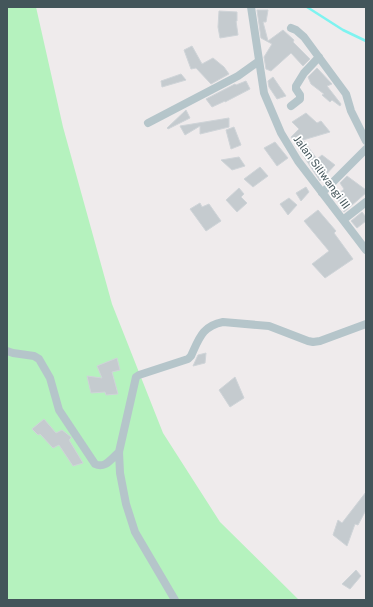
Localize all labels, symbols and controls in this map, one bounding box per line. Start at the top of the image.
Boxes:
street label: Jalan Siliwangi III [291,133,353,211]

